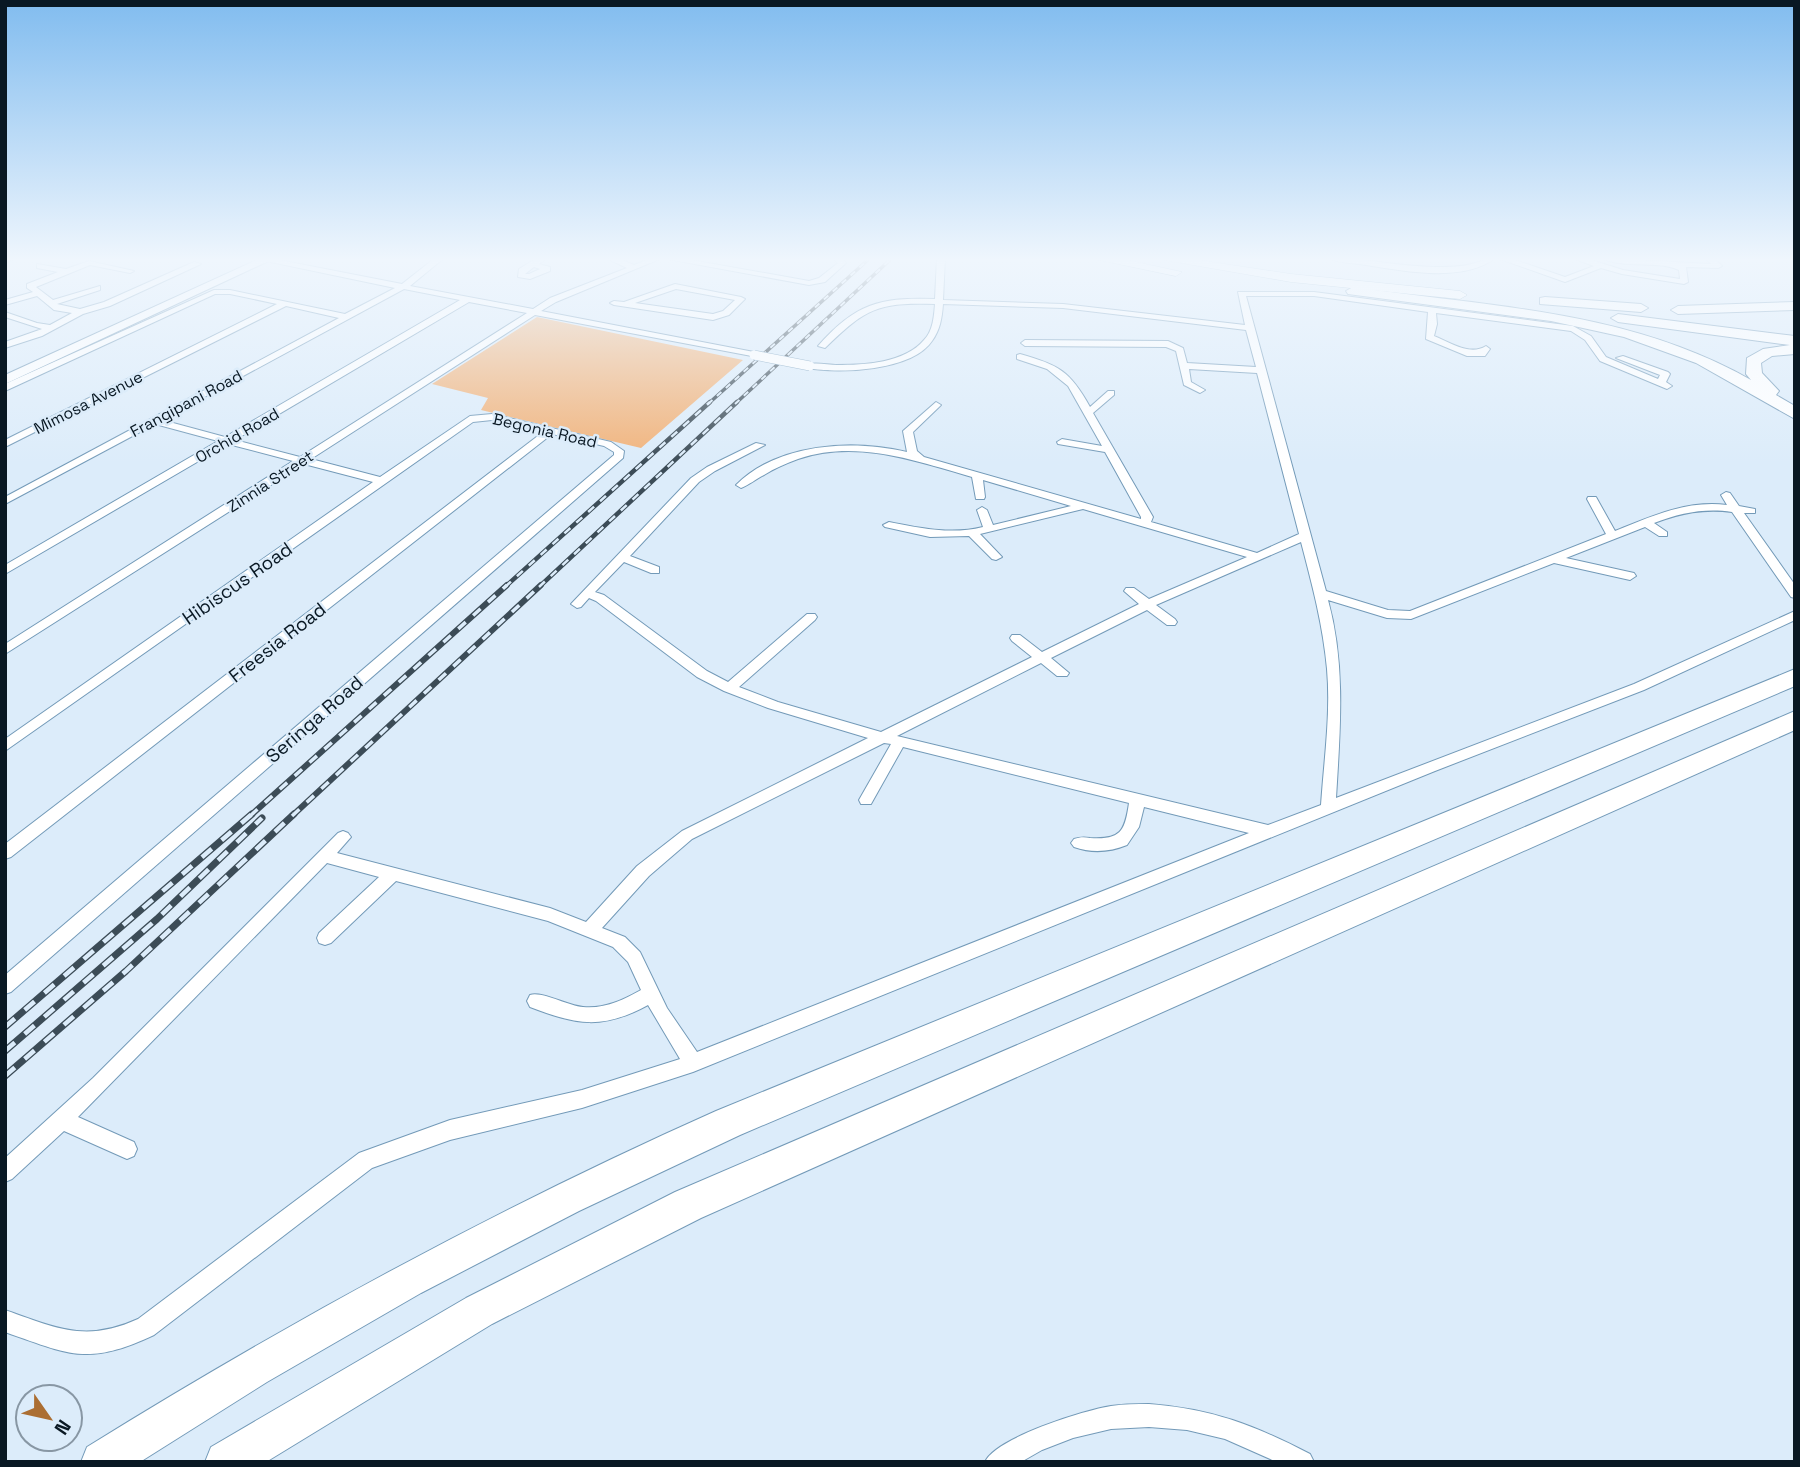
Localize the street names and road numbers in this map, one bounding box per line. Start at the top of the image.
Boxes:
street label: Frangipani Road [126,365,246,442]
street label: Mimosa Avenue [30,366,146,439]
street label: Orchid Road [192,403,283,468]
street label: Begonia Road [491,408,599,453]
street label: Zinnia Street [223,446,317,517]
street label: Hibiscus Road [177,536,297,631]
street label: Freesia Road [224,597,331,688]
street label: Seringa Road [260,670,368,769]

